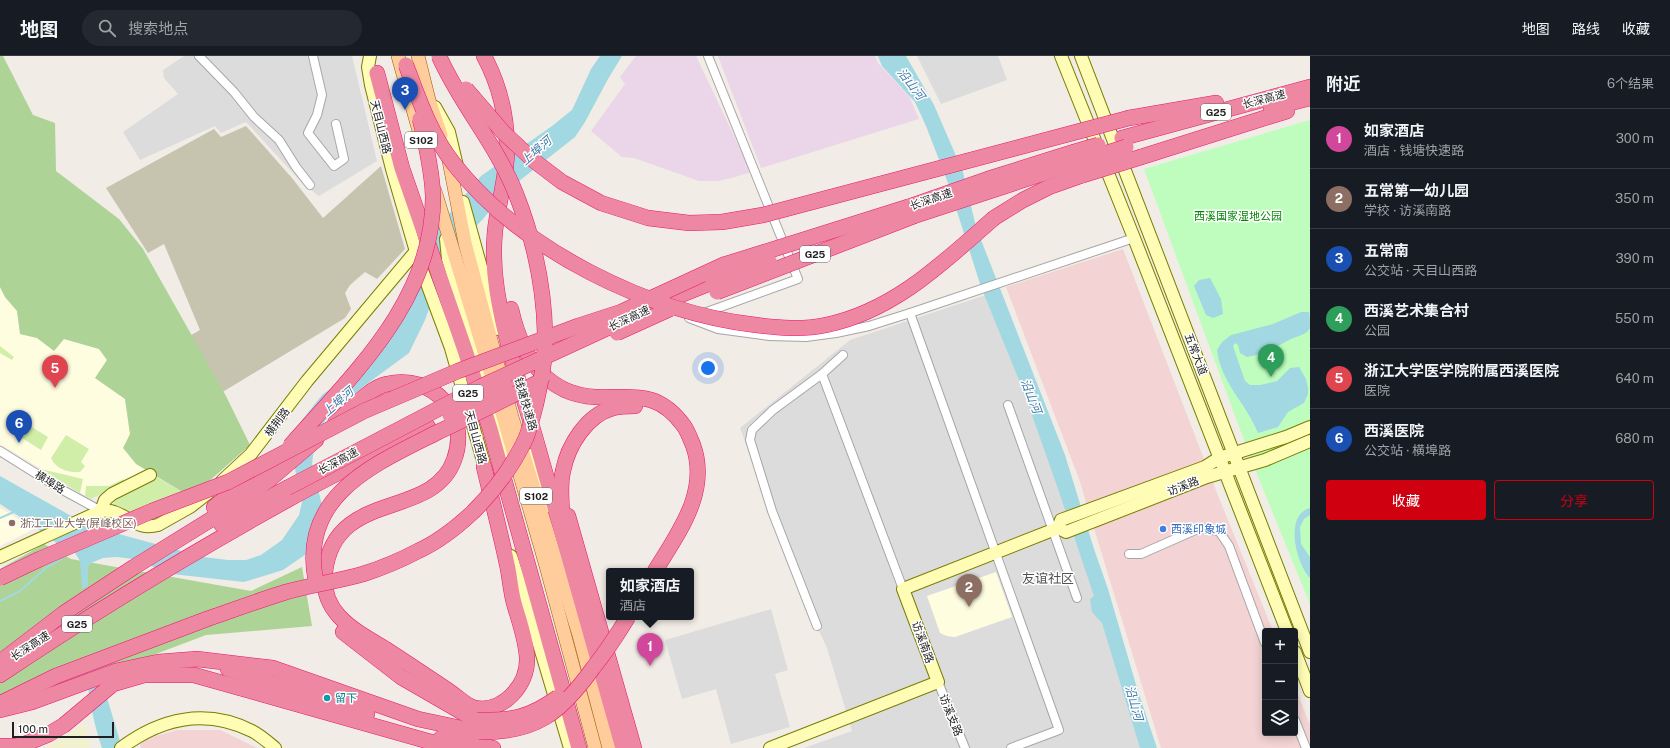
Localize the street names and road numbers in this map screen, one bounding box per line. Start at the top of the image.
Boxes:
street label: 长深高速 [1241,88,1287,110]
street label: 天目山西路 [369,99,393,155]
road number: G25 [1201,104,1231,120]
road number: S102 [405,132,437,148]
street label: 长深高速 [908,186,954,212]
road number: G25 [800,246,830,262]
street label: 长深高速 [607,303,651,333]
street label: 五常大道 [1183,331,1209,377]
street label: 钱塘快速路 [513,376,539,432]
road number: G25 [453,385,483,401]
street label: 横荆路 [262,405,292,439]
street label: 天目山西路 [463,409,489,465]
street label: 长深高速 [316,445,360,477]
street label: 横埠路 [33,468,67,496]
street label: 访溪路 [1165,474,1201,498]
road number: S102 [520,488,552,504]
road number: G25 [62,616,92,632]
street label: 访溪南路 [910,619,936,665]
street label: 长深高速 [8,629,52,663]
street label: 访溪支路 [937,692,965,738]

